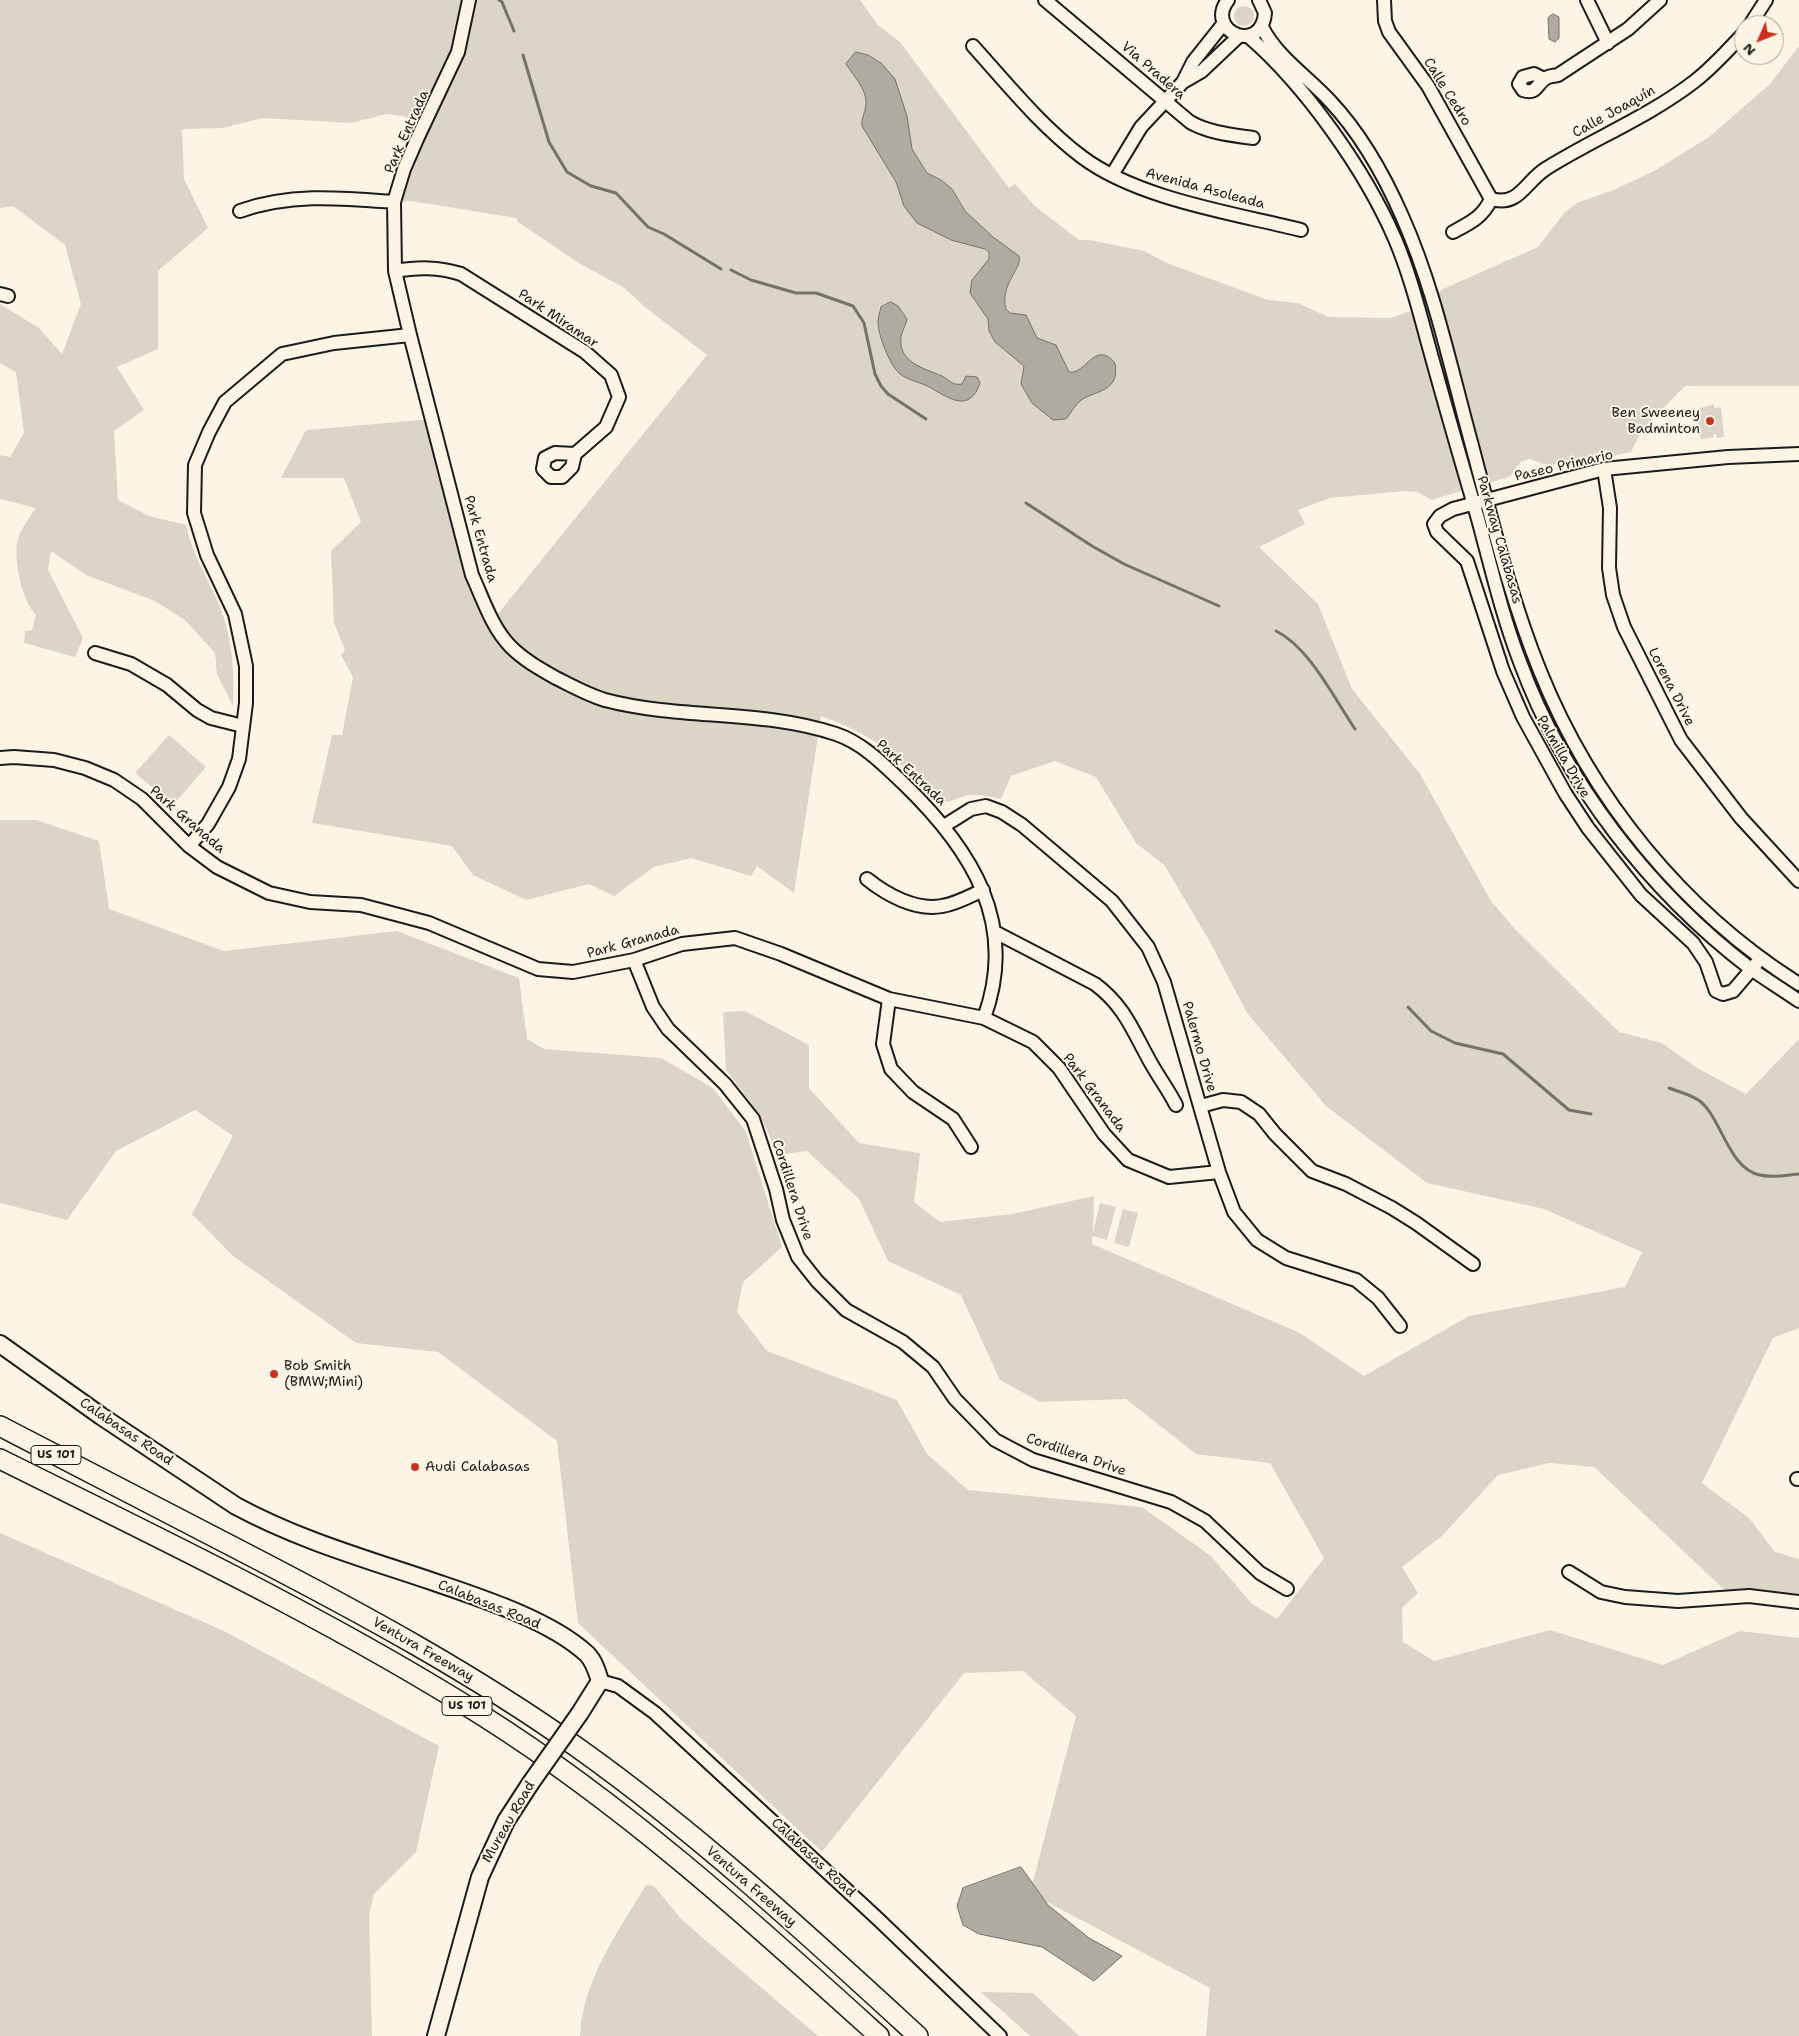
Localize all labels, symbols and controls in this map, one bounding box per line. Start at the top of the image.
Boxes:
north arrow [1734,15,1784,65]
street label: Via Pradera [1117,39,1189,103]
text: N [1739,39,1759,60]
street label: Calle Cedro [1419,55,1475,129]
street label: Calle Joaquín [1570,82,1658,142]
street label: Park Entrada [381,88,433,176]
street label: Avenida Asoleada [1143,165,1267,213]
street label: Park Miramar [515,286,601,352]
place label: Ben Sweeney Badminton [1612,405,1700,438]
marker: Ben Sweeney Badminton [1704,415,1716,427]
street label: Paseo Primario [1513,447,1615,485]
street label: Parkway Calabasas [1473,474,1525,606]
street label: Park Entrada [460,494,500,584]
street label: Lorena Drive [1644,645,1698,729]
street label: Palmilla Drive [1533,713,1593,801]
street label: Park Entrada [873,736,949,810]
street label: Park Granada [146,783,228,857]
street label: Park Granada [585,922,681,962]
street label: Palermo Drive [1178,1000,1220,1094]
street label: Park Granada [1059,1050,1129,1136]
street label: Cordillera Drive [768,1138,816,1242]
place label: Bob Smith (BMW;Mini) [284,1358,363,1390]
marker: Bob Smith (BMW;Mini) [268,1368,280,1380]
street label: Calabasas Road [76,1395,176,1469]
street label: Cordillera Drive [1024,1430,1128,1480]
road number: US 101 [31,1446,81,1464]
place label: Audi Calabasas [425,1459,530,1475]
marker: Audi Calabasas [409,1461,421,1473]
street label: Calabasas Road [435,1577,543,1633]
street label: Ventura Freeway [369,1614,477,1686]
road number: US 101 [442,1696,492,1715]
street label: Mureau Road [479,1778,539,1866]
street label: Calabasas Road [767,1815,859,1901]
street label: Ventura Freeway [702,1843,800,1931]

